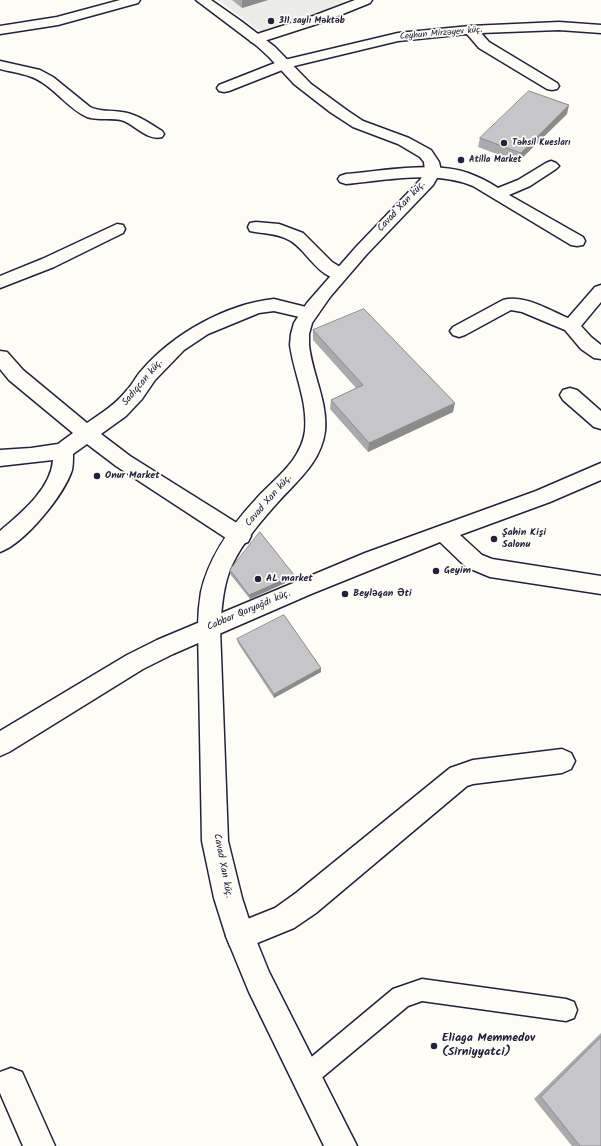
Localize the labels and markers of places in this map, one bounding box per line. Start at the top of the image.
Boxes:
marker: 311 saylı Məktəb [266,16,276,26]
place label: 311 saylı Məktəb [279,16,345,26]
marker: Təhsil Kuesları [499,138,509,148]
place label: Təhsil Kuesları [512,138,570,148]
marker: Atilla Market [456,155,466,165]
place label: Atilla Market [469,155,521,165]
place label: Onur Market [105,470,160,482]
marker: Onur Market [92,471,102,481]
place label: Şahin Kişi Salonu [502,527,546,550]
marker: Şahin Kişi Salonu [489,534,499,544]
place label: Geyim [444,565,471,577]
marker: Geyim [431,566,441,576]
place label: AL market [266,573,313,585]
marker: AL market [253,574,263,584]
place label: Beyləqan Əti [353,588,412,600]
marker: Beyləqan Əti [340,589,350,599]
place label: Eliaga Memmedov (Sirniyyatci) [442,1032,535,1060]
marker: Eliaga Memmedov (Sirniyyatci) [429,1041,439,1051]

